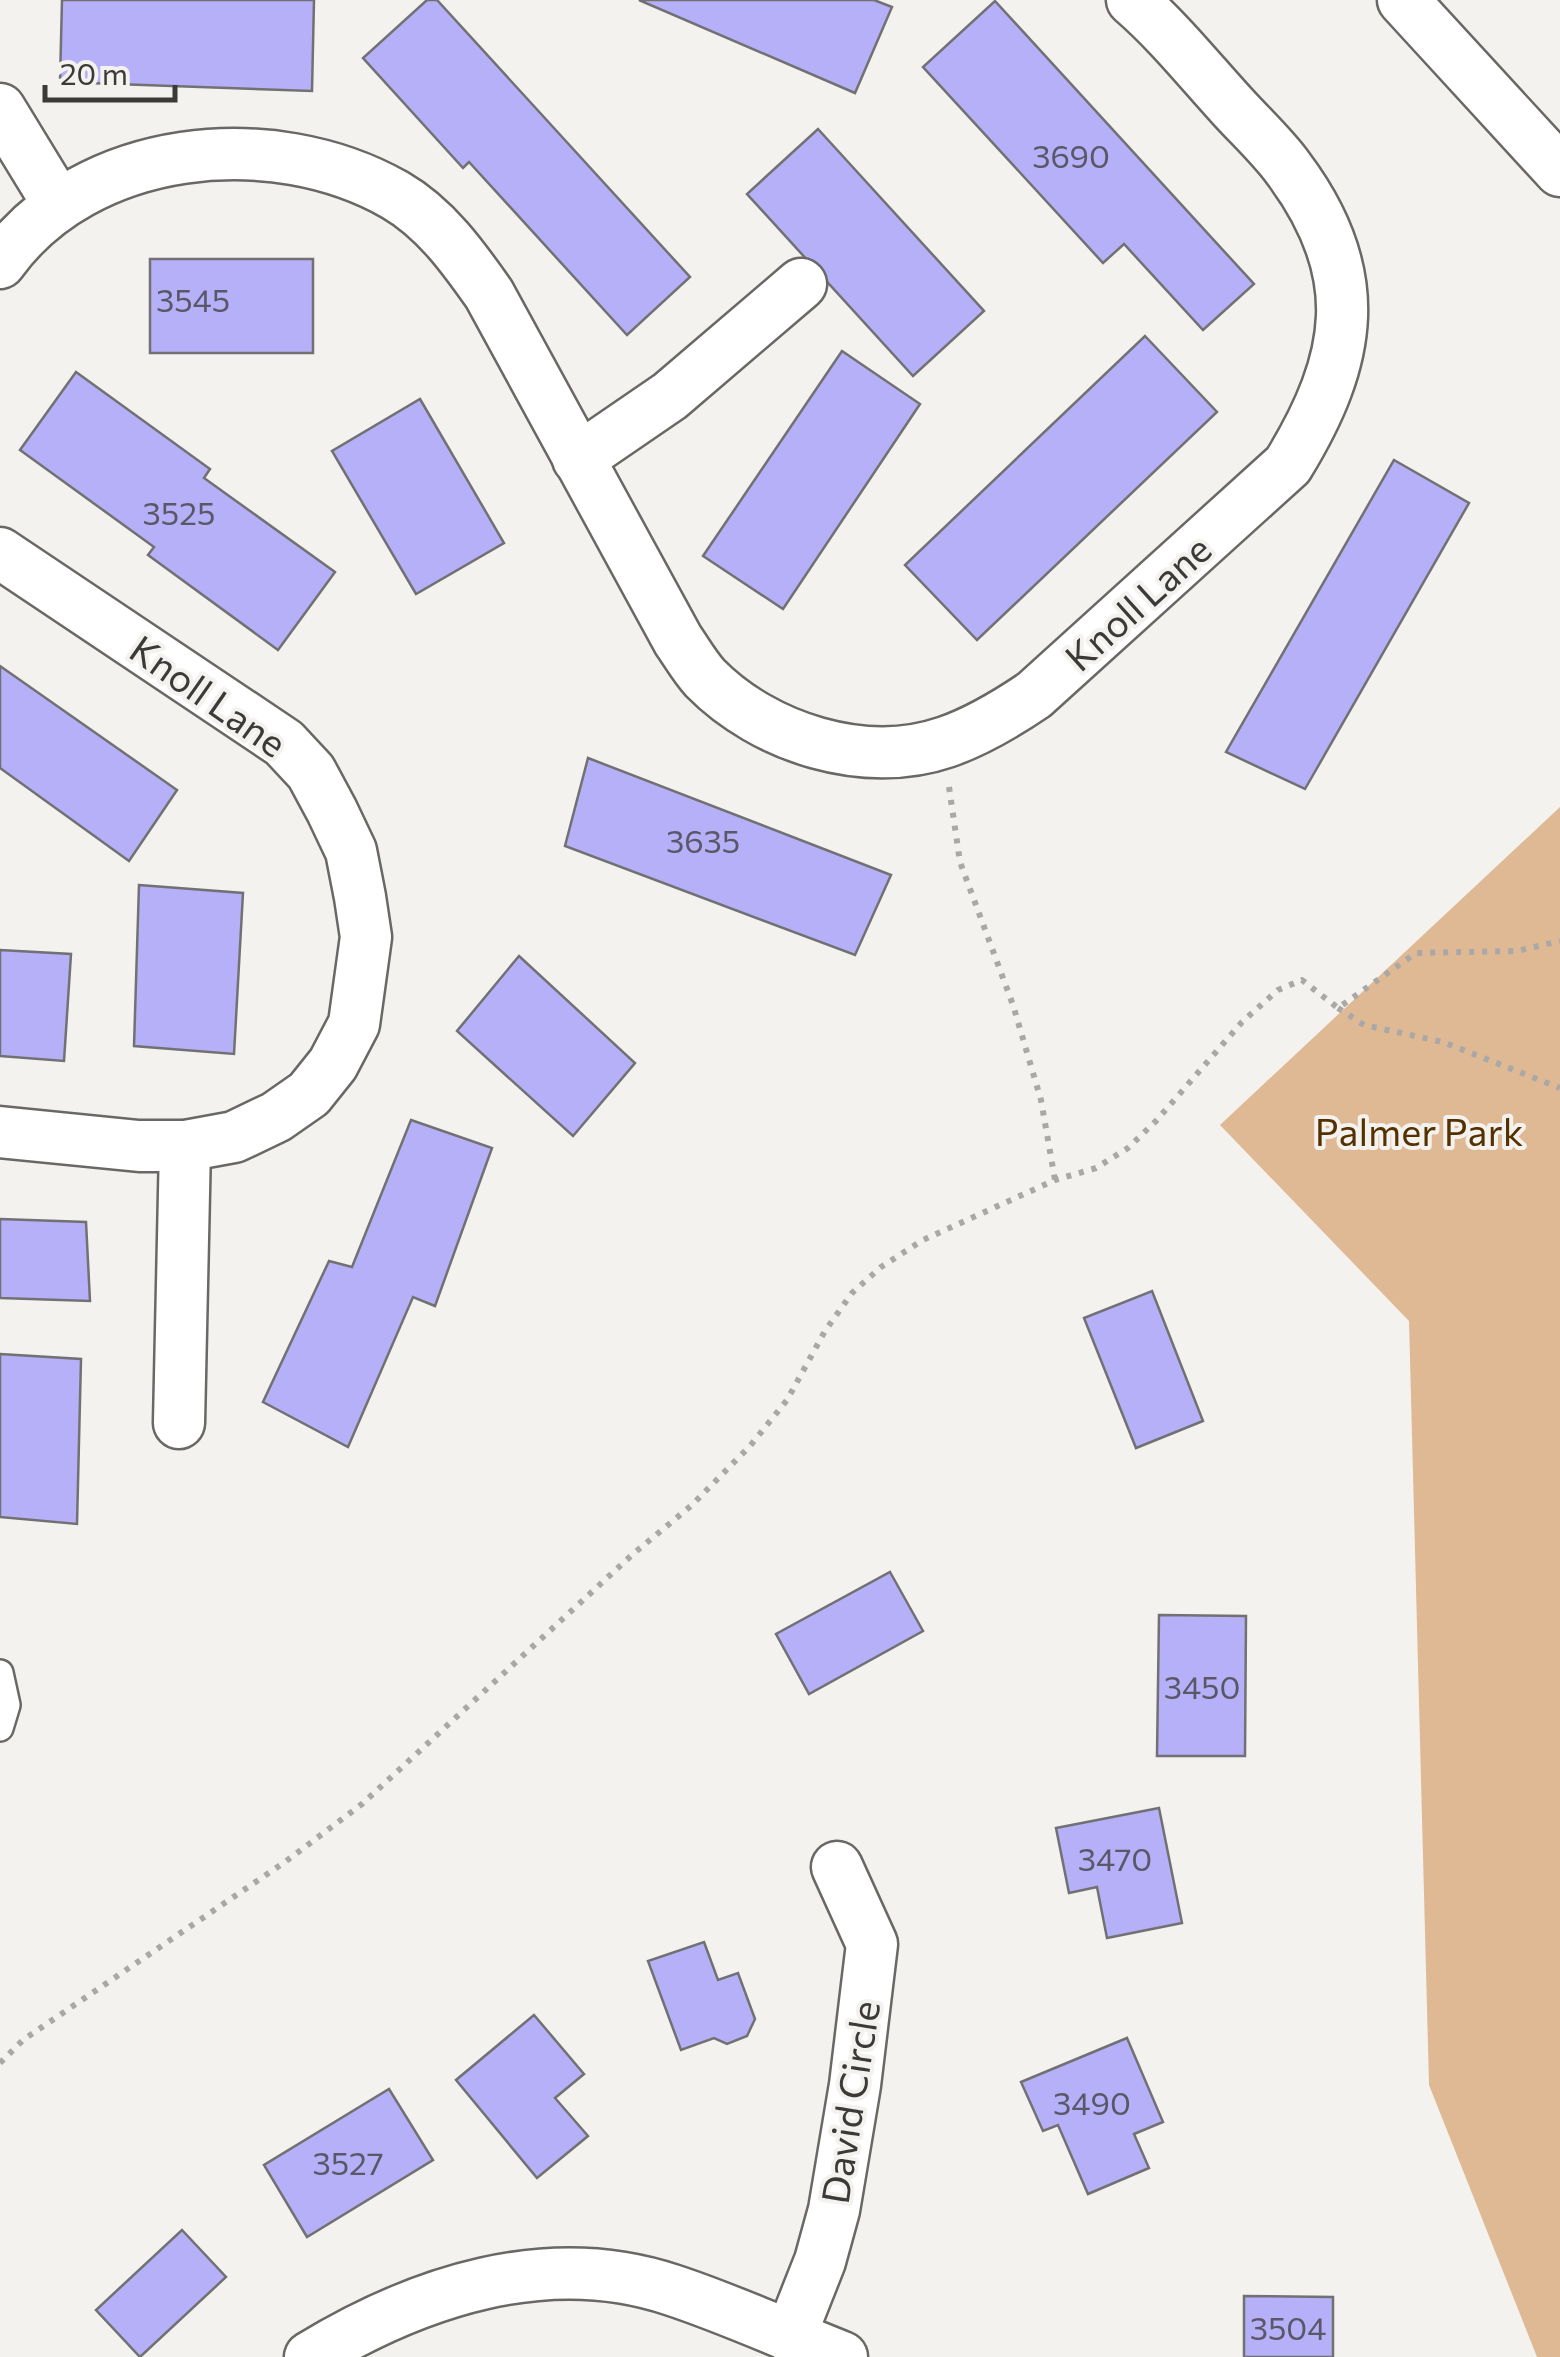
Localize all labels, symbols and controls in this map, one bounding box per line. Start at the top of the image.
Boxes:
scale bar [45,40,175,102]
text: 20 m [60,54,128,91]
house number: 3690 [1032,135,1110,175]
house number: 3545 [156,279,230,319]
house number: 3525 [143,492,215,532]
street label: Knoll Lane [1054,524,1220,680]
street label: Knoll Lane [122,624,296,766]
house number: 3635 [666,820,740,860]
park label: Palmer Park [1315,1107,1523,1154]
house number: 3450 [1164,1666,1240,1706]
house number: 3470 [1078,1838,1152,1878]
street label: David Circle [810,1997,888,2207]
house number: 3490 [1053,2082,1131,2122]
house number: 3527 [312,2142,384,2182]
house number: 3504 [1250,2307,1326,2347]

